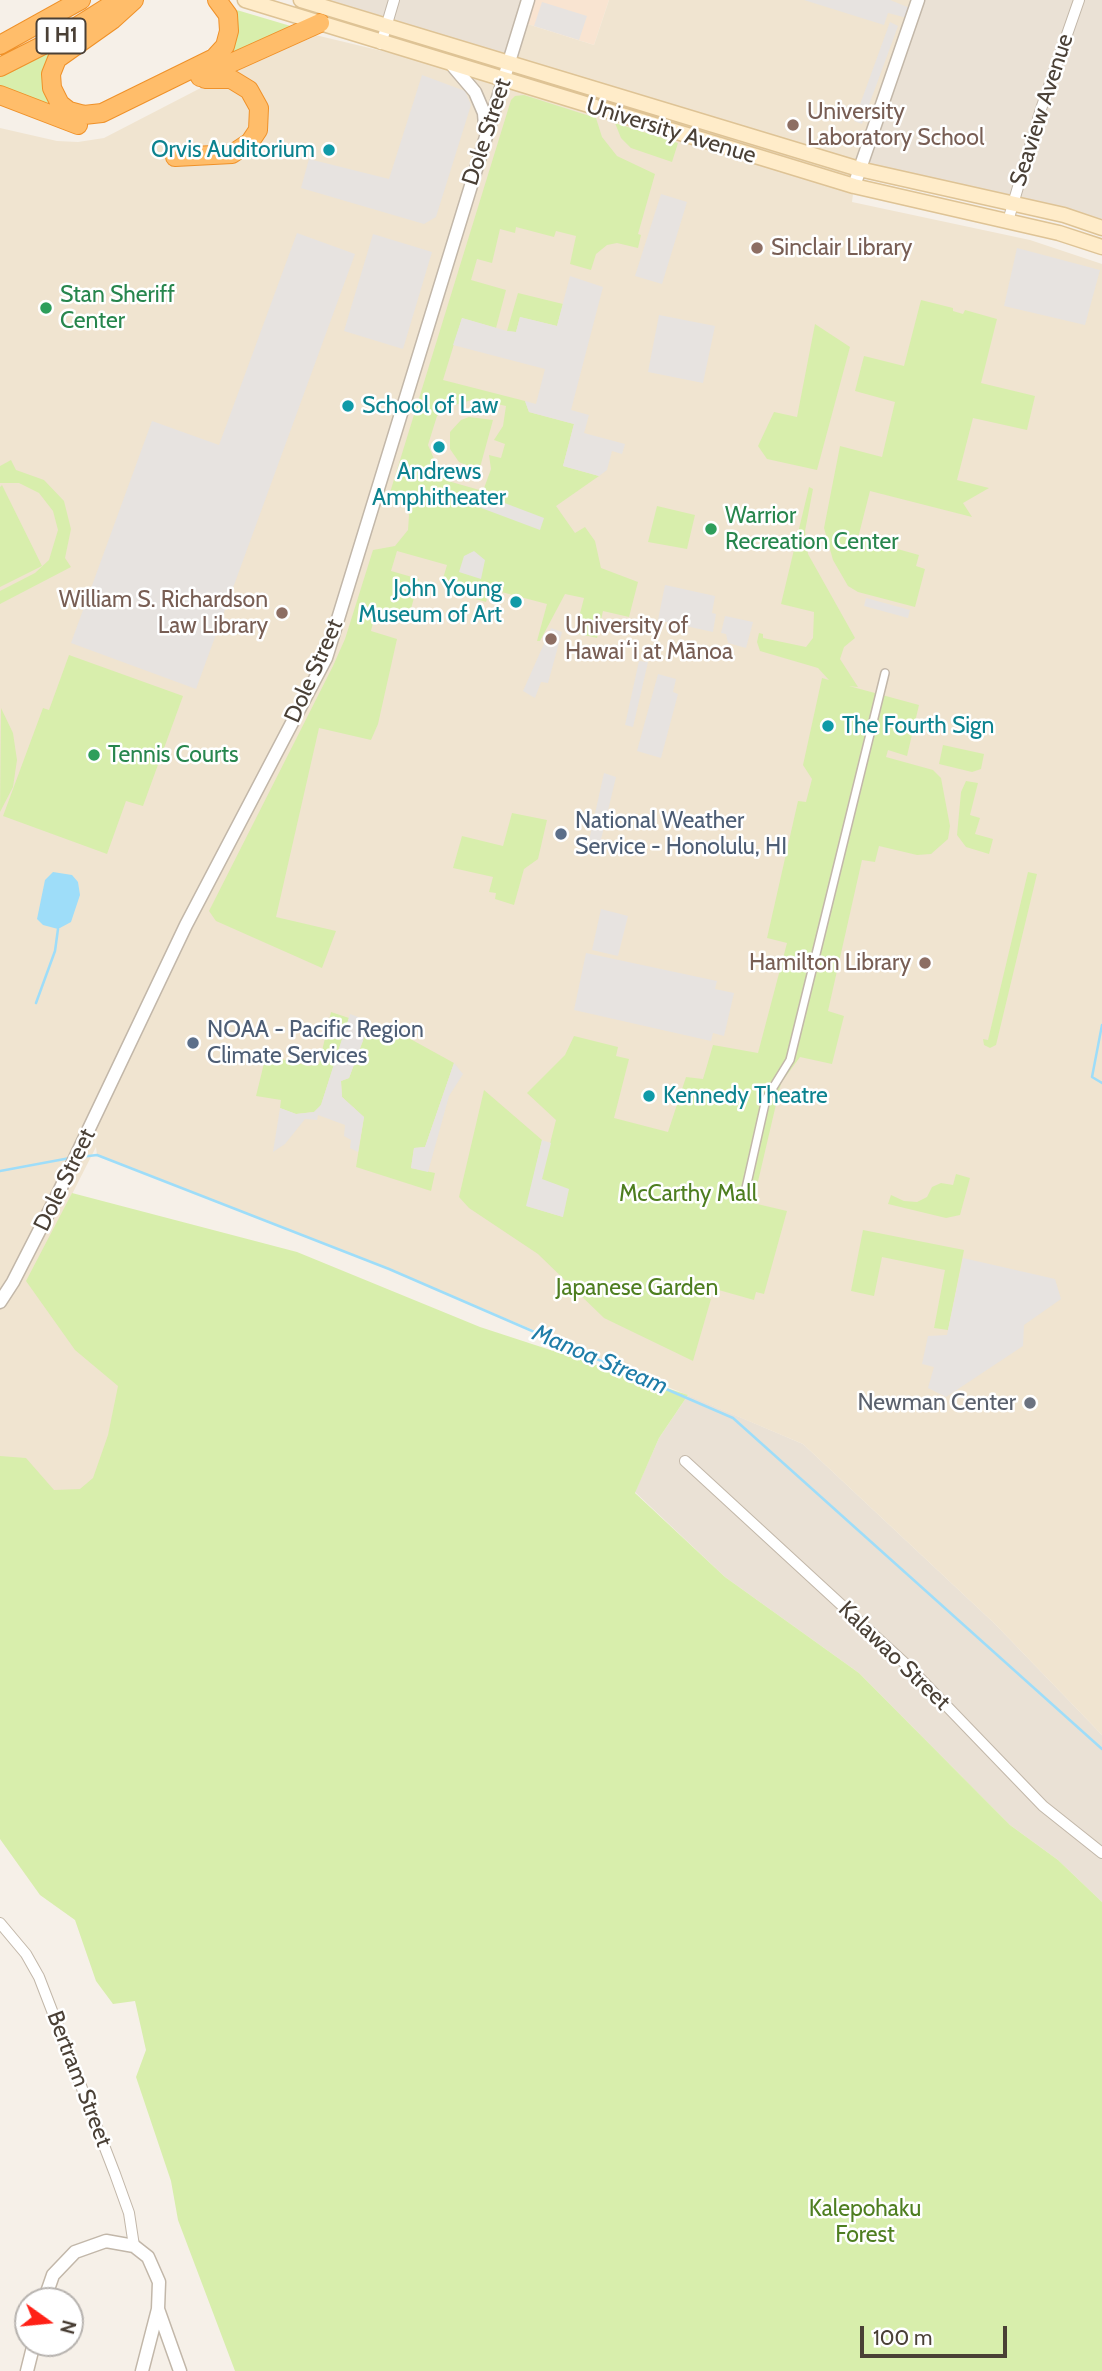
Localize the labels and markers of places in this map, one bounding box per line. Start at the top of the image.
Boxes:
place label: University Laboratory School [807,98,984,152]
marker: University Laboratory School [785,117,801,133]
place label: Orvis Auditorium [151,136,315,164]
marker: Orvis Auditorium [321,142,337,158]
place label: Sinclair Library [771,234,912,262]
marker: Sinclair Library [749,240,765,256]
place label: Stan Sheriff Center [60,281,175,335]
marker: Stan Sheriff Center [38,300,54,316]
place label: School of Law [362,392,499,420]
marker: School of Law [340,398,356,414]
marker: Andrews Amphitheater [431,439,447,455]
place label: Andrews Amphitheater [372,458,506,512]
place label: Warrior Recreation Center [725,502,899,556]
marker: Warrior Recreation Center [703,521,719,537]
place label: John Young Museum of Art [358,575,502,629]
place label: William S. Richardson Law Library [59,586,268,640]
marker: John Young Museum of Art [508,594,524,610]
marker: William S. Richardson Law Library [274,605,290,621]
place label: University of Hawaiʻi at Mānoa [565,612,733,666]
marker: University of Hawaiʻi at Mānoa [543,631,559,647]
place label: The Fourth Sign [842,712,994,740]
marker: The Fourth Sign [820,718,836,734]
place label: Tennis Courts [108,741,239,769]
marker: Tennis Courts [86,747,102,763]
place label: National Weather Service - Honolulu, HI [575,807,787,861]
marker: National Weather Service - Honolulu, HI [553,826,569,842]
place label: Hamilton Library [749,949,911,977]
marker: Hamilton Library [917,955,933,971]
place label: NOAA - Pacific Region Climate Services [207,1016,424,1070]
marker: NOAA - Pacific Region Climate Services [185,1035,201,1051]
place label: Kennedy Theatre [663,1082,828,1110]
marker: Kennedy Theatre [641,1088,657,1104]
place label: Newman Center [857,1389,1016,1417]
marker: Newman Center [1022,1395,1038,1411]

